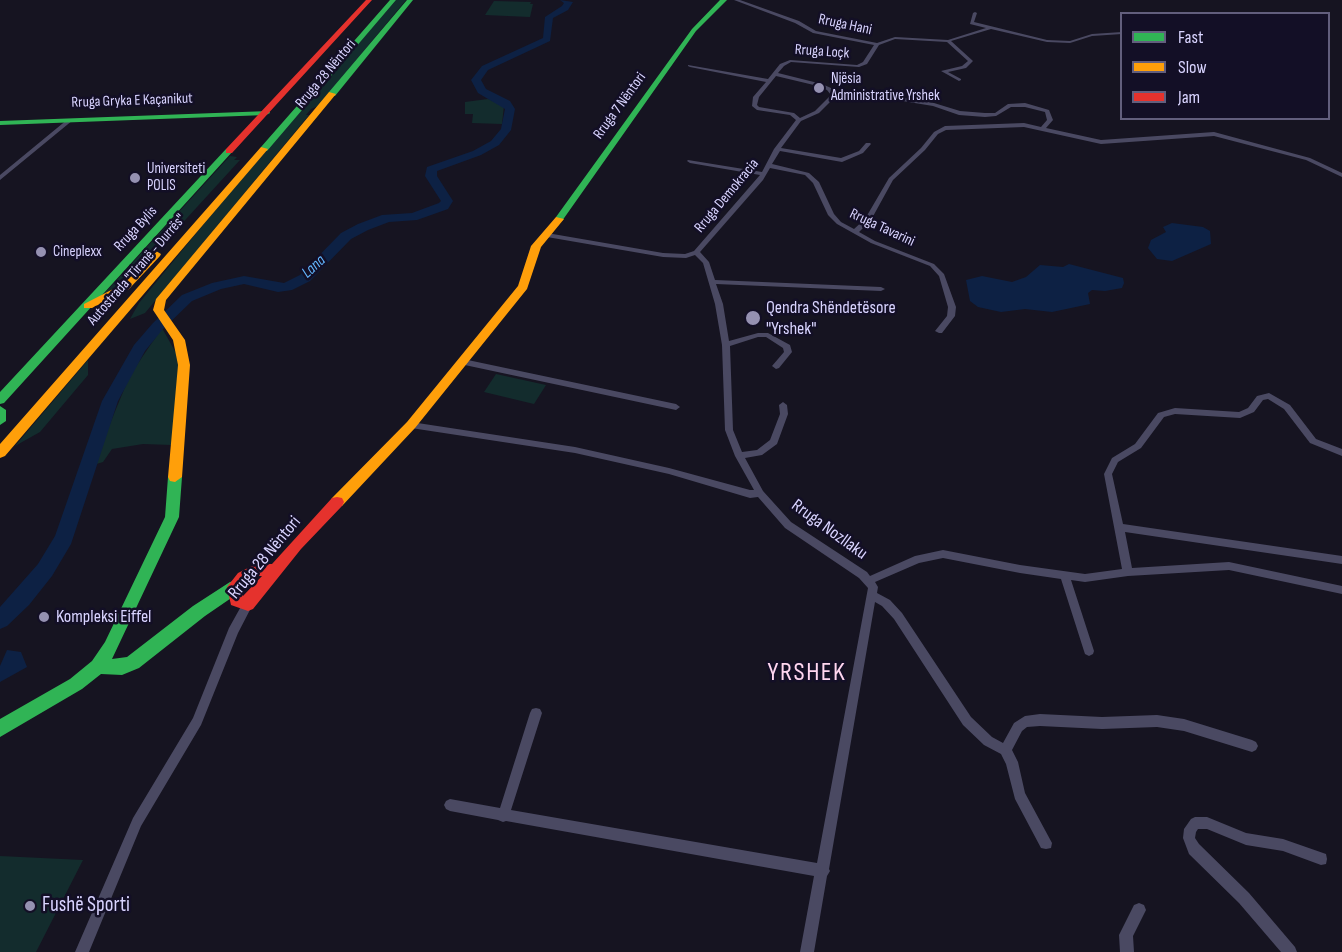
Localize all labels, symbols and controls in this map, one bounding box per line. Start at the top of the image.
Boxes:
street label: Rruga Hani [817,11,873,39]
legend [1120,12,1330,120]
text: Fast [1178,27,1203,48]
street label: Rruga 28 Nëntori [292,36,360,112]
street label: Rruga Loçk [794,41,850,63]
text: Slow [1178,57,1207,78]
street label: Rruga 7 Nëntori [590,69,650,143]
place label: Njësia Administrative Yrshek [831,70,940,105]
marker: Njësia Administrative Yrshek [812,81,826,95]
text: Jam [1178,87,1200,108]
street label: Rruga Gryka E Kaçanikut [71,90,193,112]
street label: Rruga Demokracia [691,155,763,237]
place label: Universiteti POLIS [147,160,205,195]
marker: Universiteti POLIS [128,171,142,185]
street label: Rruga Bylis [111,203,161,255]
street label: Rruga Tavarini [847,205,917,251]
street label: Autostrada "Tiranë - Durrës" [84,211,190,329]
place label: Cineplexx [53,243,102,261]
marker: Cineplexx [34,245,48,259]
water label: Lana [298,251,330,283]
place label: Qendra Shëndetësore "Yrshek" [766,297,896,340]
marker: Qendra Shëndetësore "Yrshek" [744,309,762,327]
street label: Rruga Nozllaku [787,495,871,565]
street label: Rruga 28 Nëntori [224,512,306,604]
place label: Kompleksi Eiffel [56,606,151,628]
marker: Kompleksi Eiffel [37,610,51,624]
district label: YRSHEK [768,657,846,689]
place label: Fushë Sporti [42,893,130,919]
marker: Fushë Sporti [23,899,37,913]

